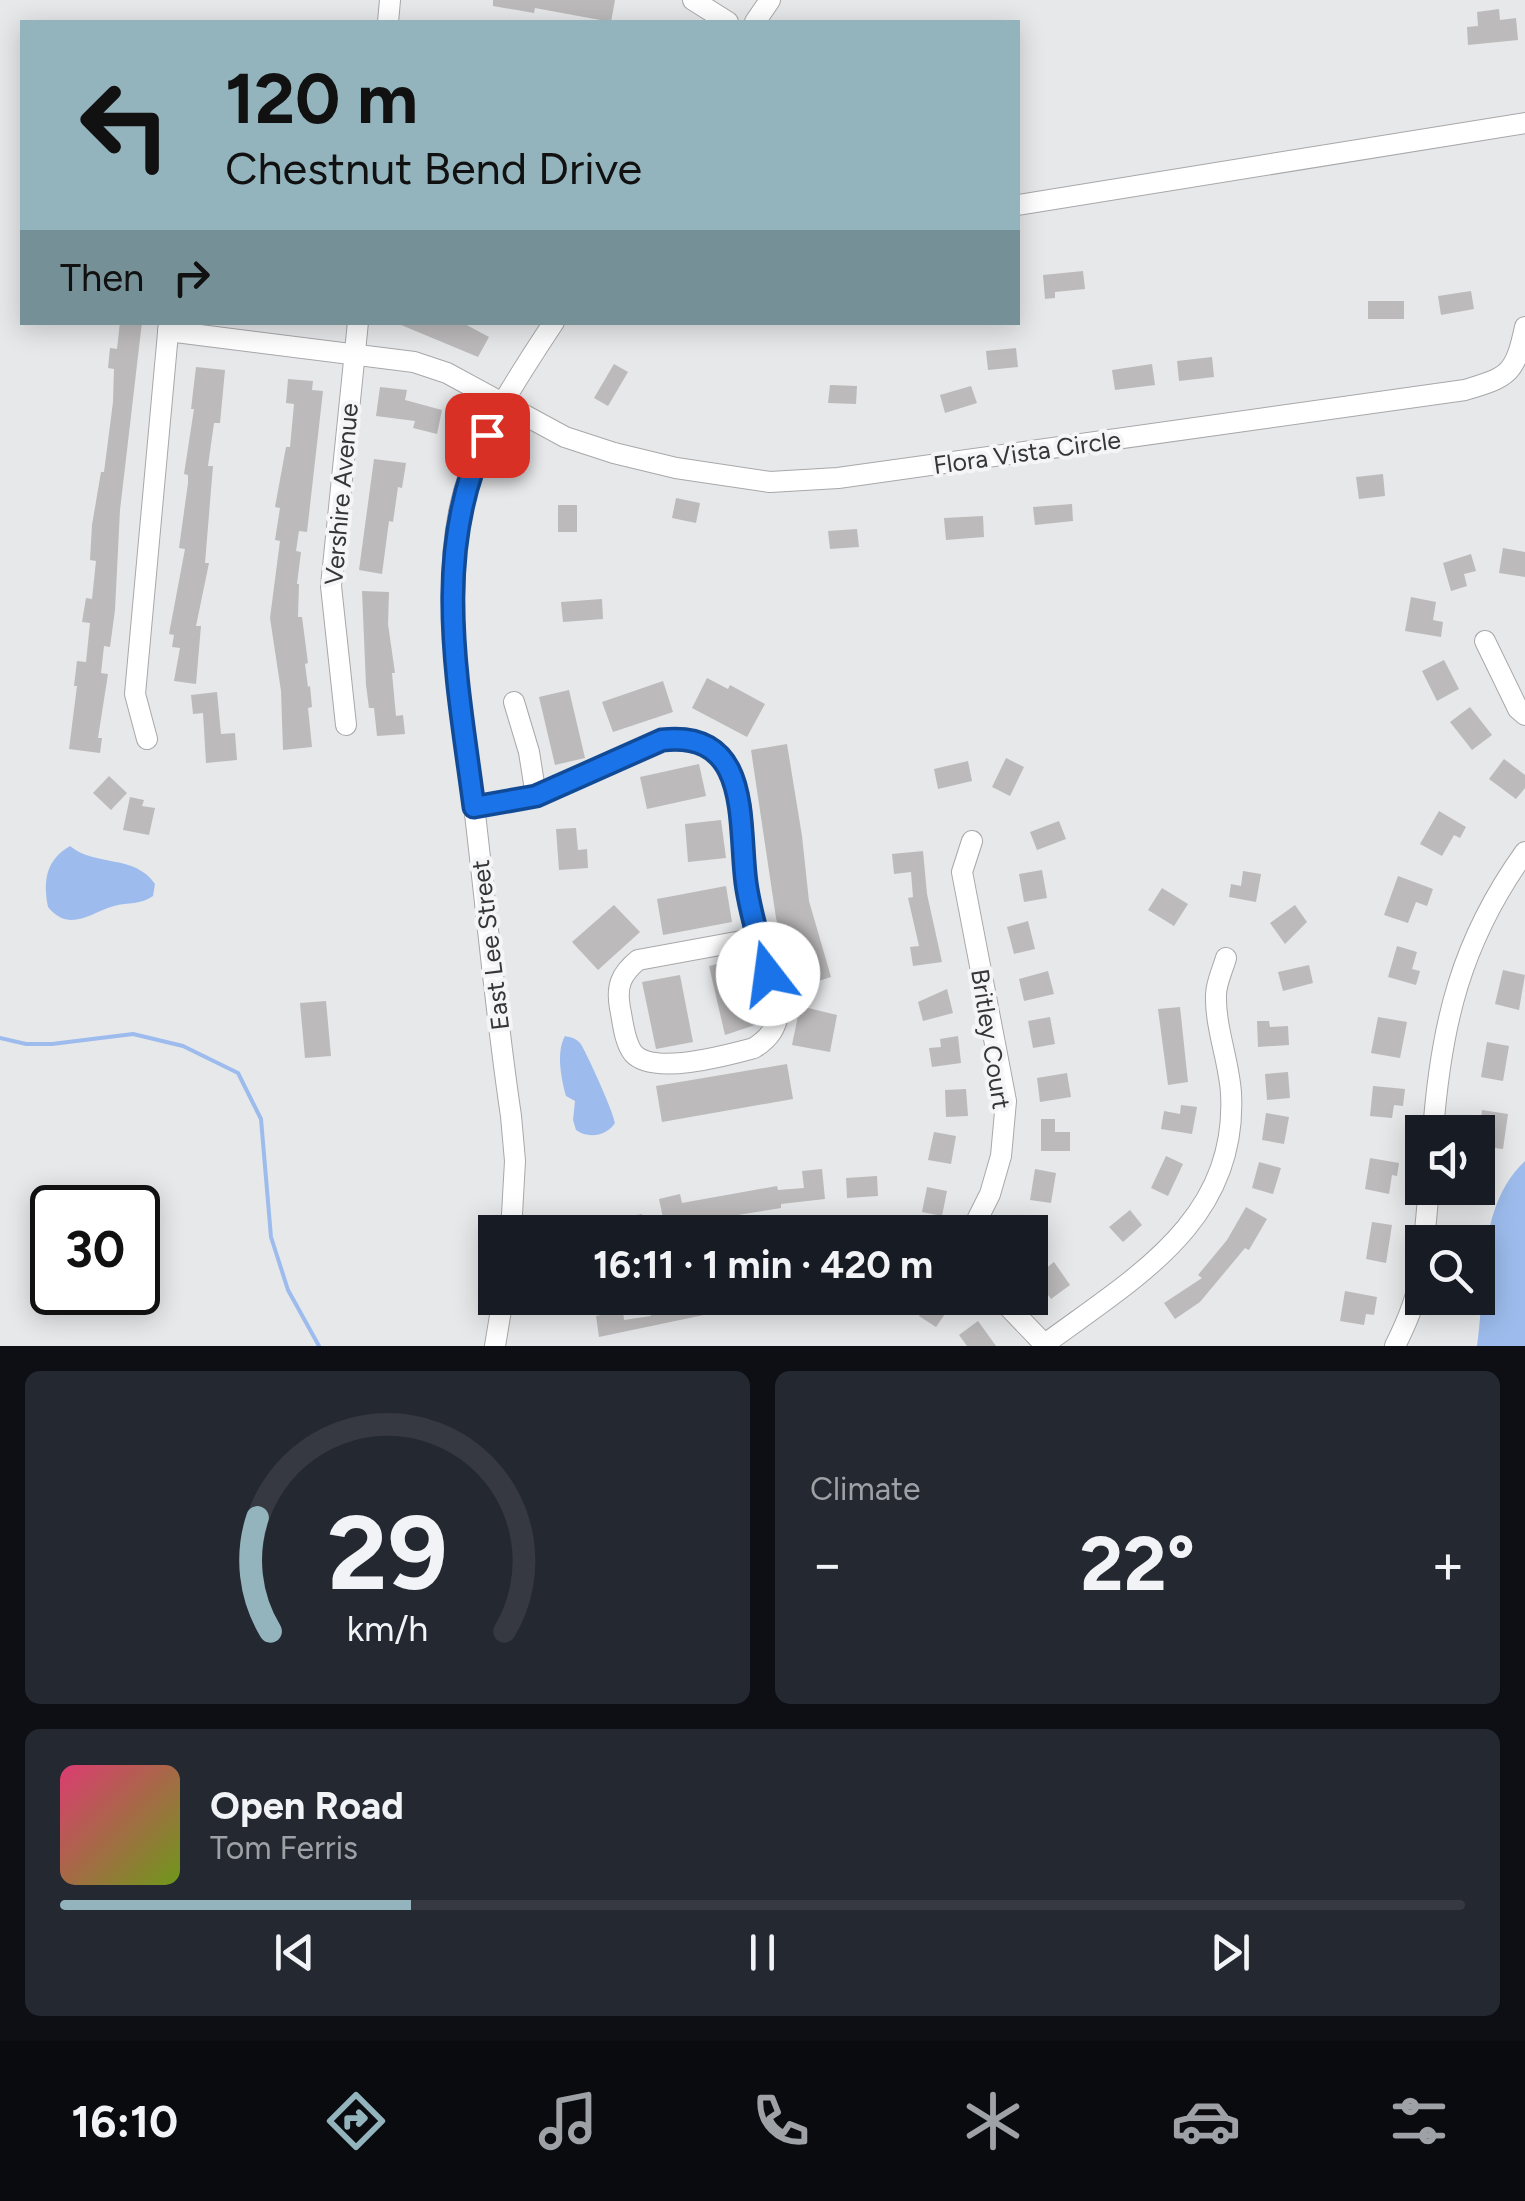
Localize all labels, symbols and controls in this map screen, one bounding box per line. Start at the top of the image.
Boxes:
text: 120 m [225,56,418,141]
icon: left [60,60,190,190]
text: Chestnut Bend Drive [225,141,642,195]
icon: right [164,250,219,305]
text: Then [60,255,144,301]
pin [445,393,530,478]
street label: Vershire Avenue [318,402,364,586]
icon: arrive [460,408,515,463]
street label: Flora Vista Circle [931,424,1123,480]
street label: East Lee Street [465,858,515,1032]
position arrow [716,922,820,1026]
street label: Britley Court [965,967,1017,1111]
map controls [1405,1115,1495,1315]
button: sound [1405,1115,1495,1205]
speed limit sign: 30 [30,1185,160,1315]
button: search [1405,1225,1495,1315]
text: 16:11 · 1 min · 420 m [593,1242,933,1288]
text: Climate [810,1470,921,1508]
text: 29 [327,1490,448,1615]
text: 22° [1080,1519,1195,1609]
text: − [810,1531,844,1597]
text: + [1431,1531,1465,1597]
text: km/h [347,1607,428,1650]
text: Open Road [210,1783,404,1829]
text: Tom Ferris [210,1829,358,1867]
icon: previous [267,1925,322,1980]
icon: pause [735,1925,790,1980]
icon: next [1203,1925,1258,1980]
icon: directions [321,2086,391,2156]
icon: music [533,2086,603,2156]
icon: phone [746,2086,816,2156]
icon: climate [958,2086,1028,2156]
icon: car [1171,2086,1241,2156]
icon: filters [1384,2086,1454,2156]
text: 16:10 [71,2094,178,2148]

